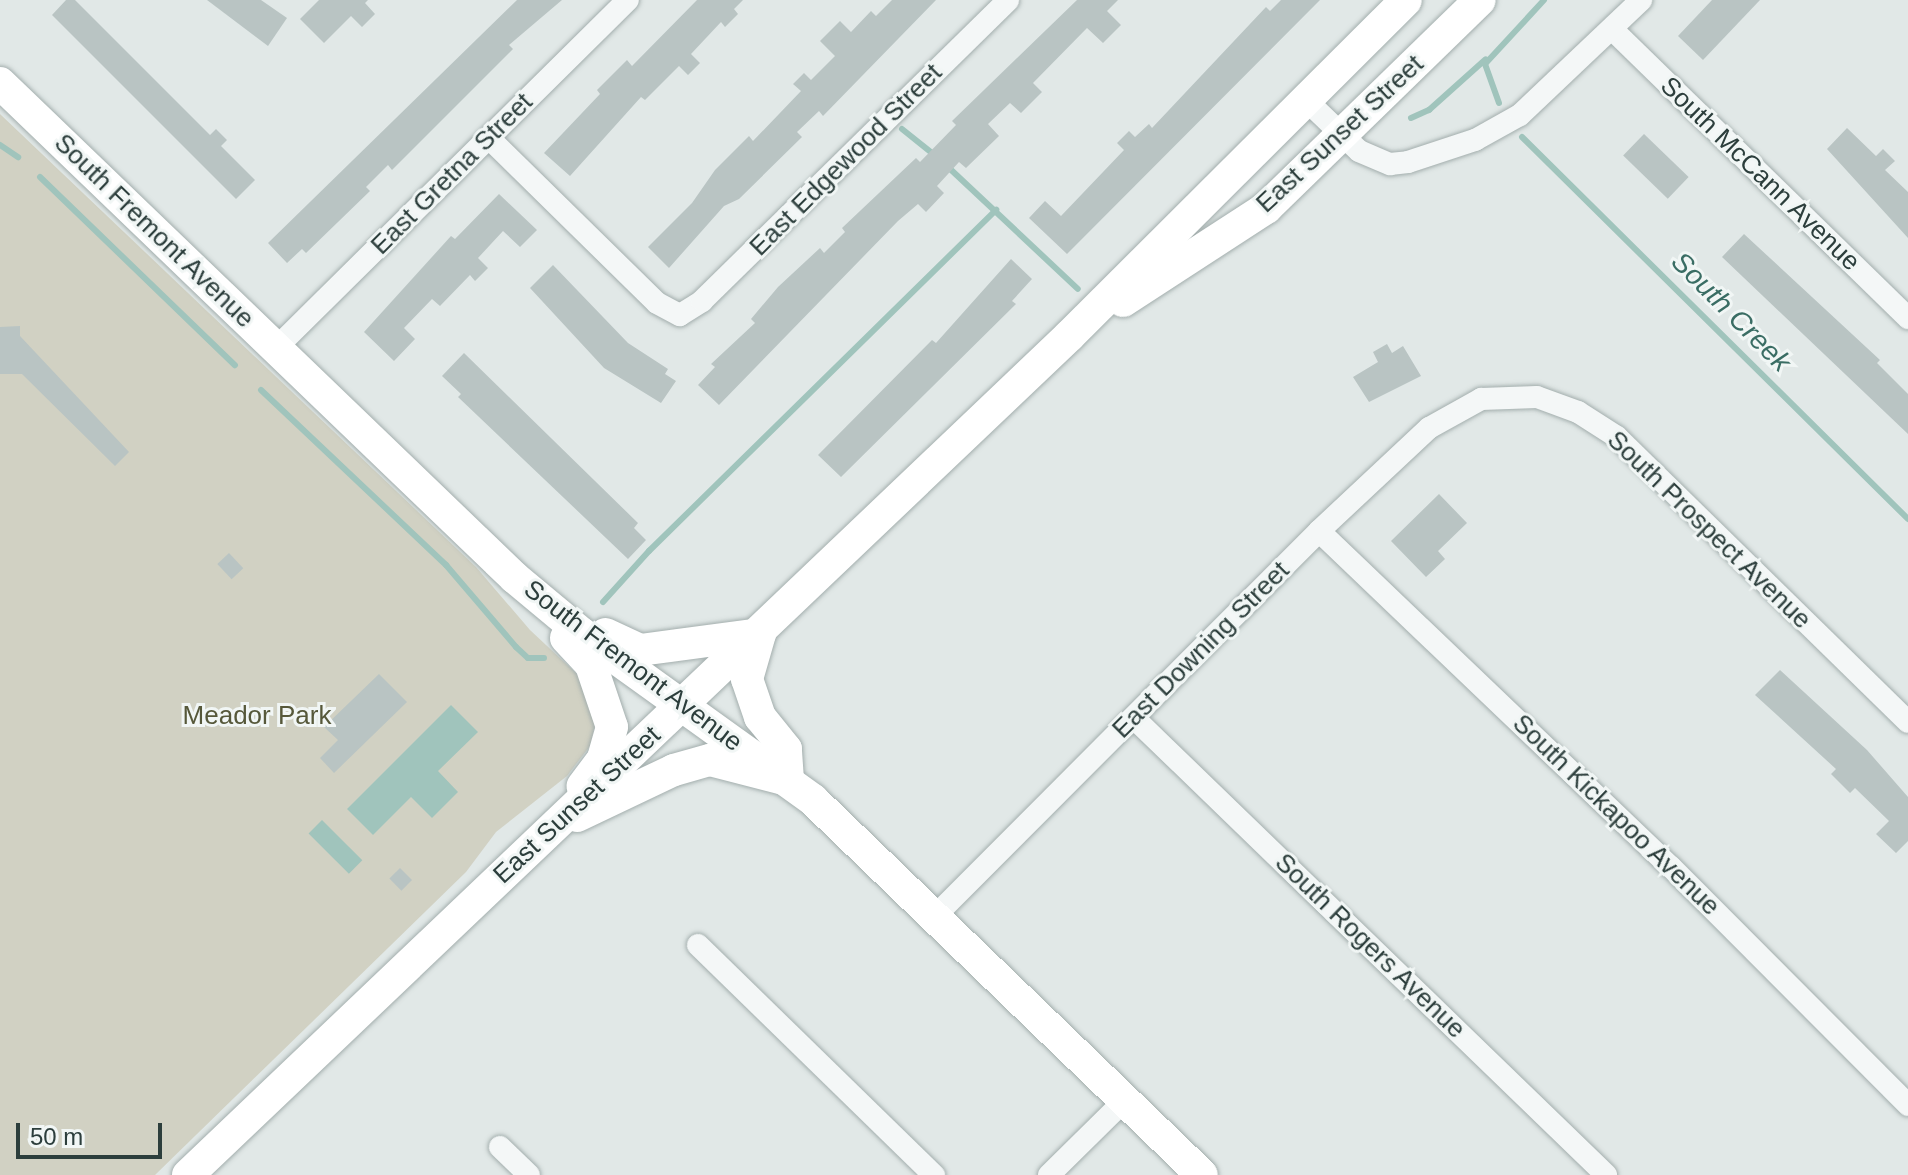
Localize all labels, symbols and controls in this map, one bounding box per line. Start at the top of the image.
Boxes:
street label: East Sunset Street [1250,49,1430,219]
street label: East Edgewood Street [743,57,949,263]
street label: South McCann Avenue [1653,70,1867,278]
street label: East Gretna Street [365,87,539,261]
street label: South Fremont Avenue [47,127,261,335]
water label: South Creek [1664,245,1798,379]
street label: South Prospect Avenue [1600,424,1818,636]
street label: East Downing Street [1106,555,1296,745]
street label: South Fremont Avenue [517,573,749,759]
park label: Meador Park [183,700,331,732]
street label: South Kickapoo Avenue [1506,708,1726,922]
street label: East Sunset Street [487,720,667,890]
street label: South Rogers Avenue [1268,847,1472,1045]
scale bar [20,1107,166,1157]
text: 50 m [30,1123,83,1150]

